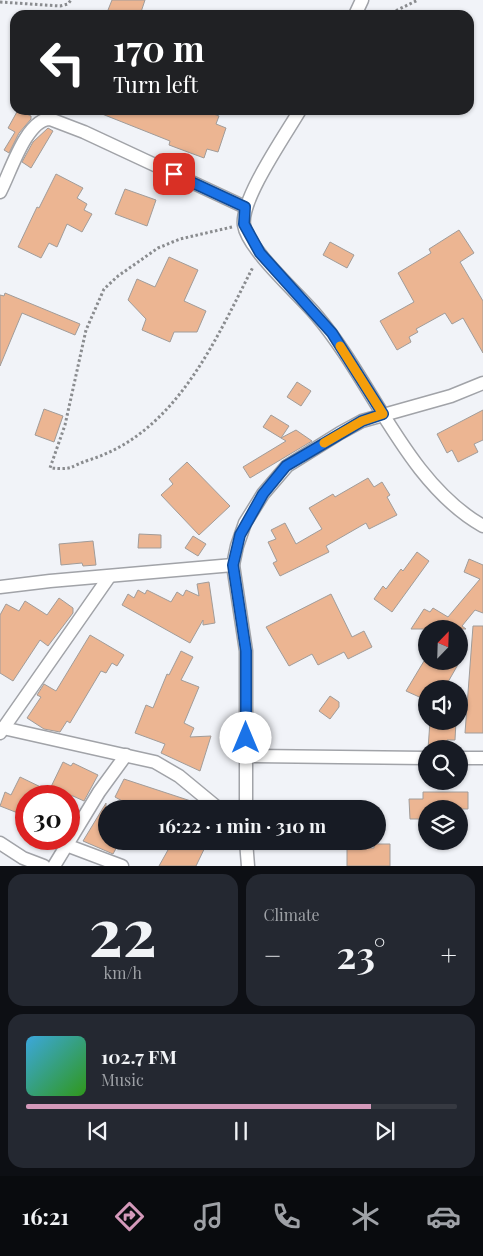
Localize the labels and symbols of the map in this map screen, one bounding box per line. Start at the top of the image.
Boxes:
pin [153,153,195,195]
north arrow [418,620,468,670]
position arrow [219,711,271,763]
speed limit sign: 30 [15,785,80,850]

